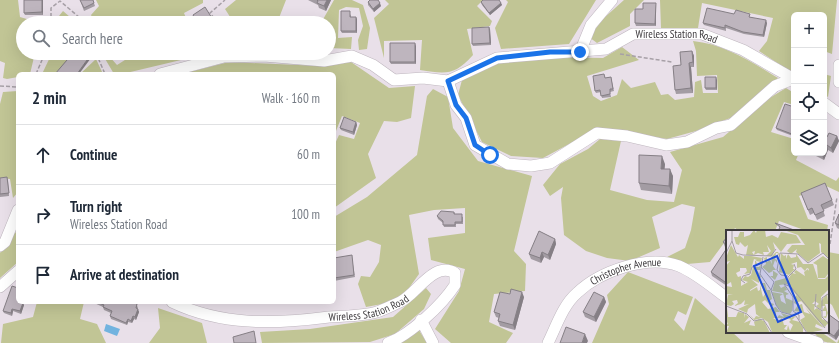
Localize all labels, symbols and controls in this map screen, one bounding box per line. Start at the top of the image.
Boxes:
map controls [791,12,827,156]
button: + [791,12,827,48]
search box [16,16,336,60]
icon: search [30,27,52,49]
street label: Wireless Station Road [636,27,720,46]
text: Search here [62,29,123,48]
route end [571,43,589,61]
button: − [791,48,827,84]
button: locate [791,84,827,120]
text: 2 min [32,87,66,109]
text: Walk · 160 m [262,90,320,107]
button: layers [791,120,827,156]
icon: ahead [32,144,54,166]
text: Continue [70,145,117,164]
text: 60 m [297,146,320,163]
route start [481,146,499,164]
text: Turn right [70,197,122,216]
icon: right [32,204,54,226]
text: 100 m [291,206,320,223]
text: Wireless Station Road [70,216,167,233]
inset map [726,230,829,333]
street label: Christopher Avenue [587,255,662,288]
icon: arrive [32,264,54,286]
text: Arrive at destination [70,265,179,284]
street label: Wireless Station Road [328,292,412,324]

